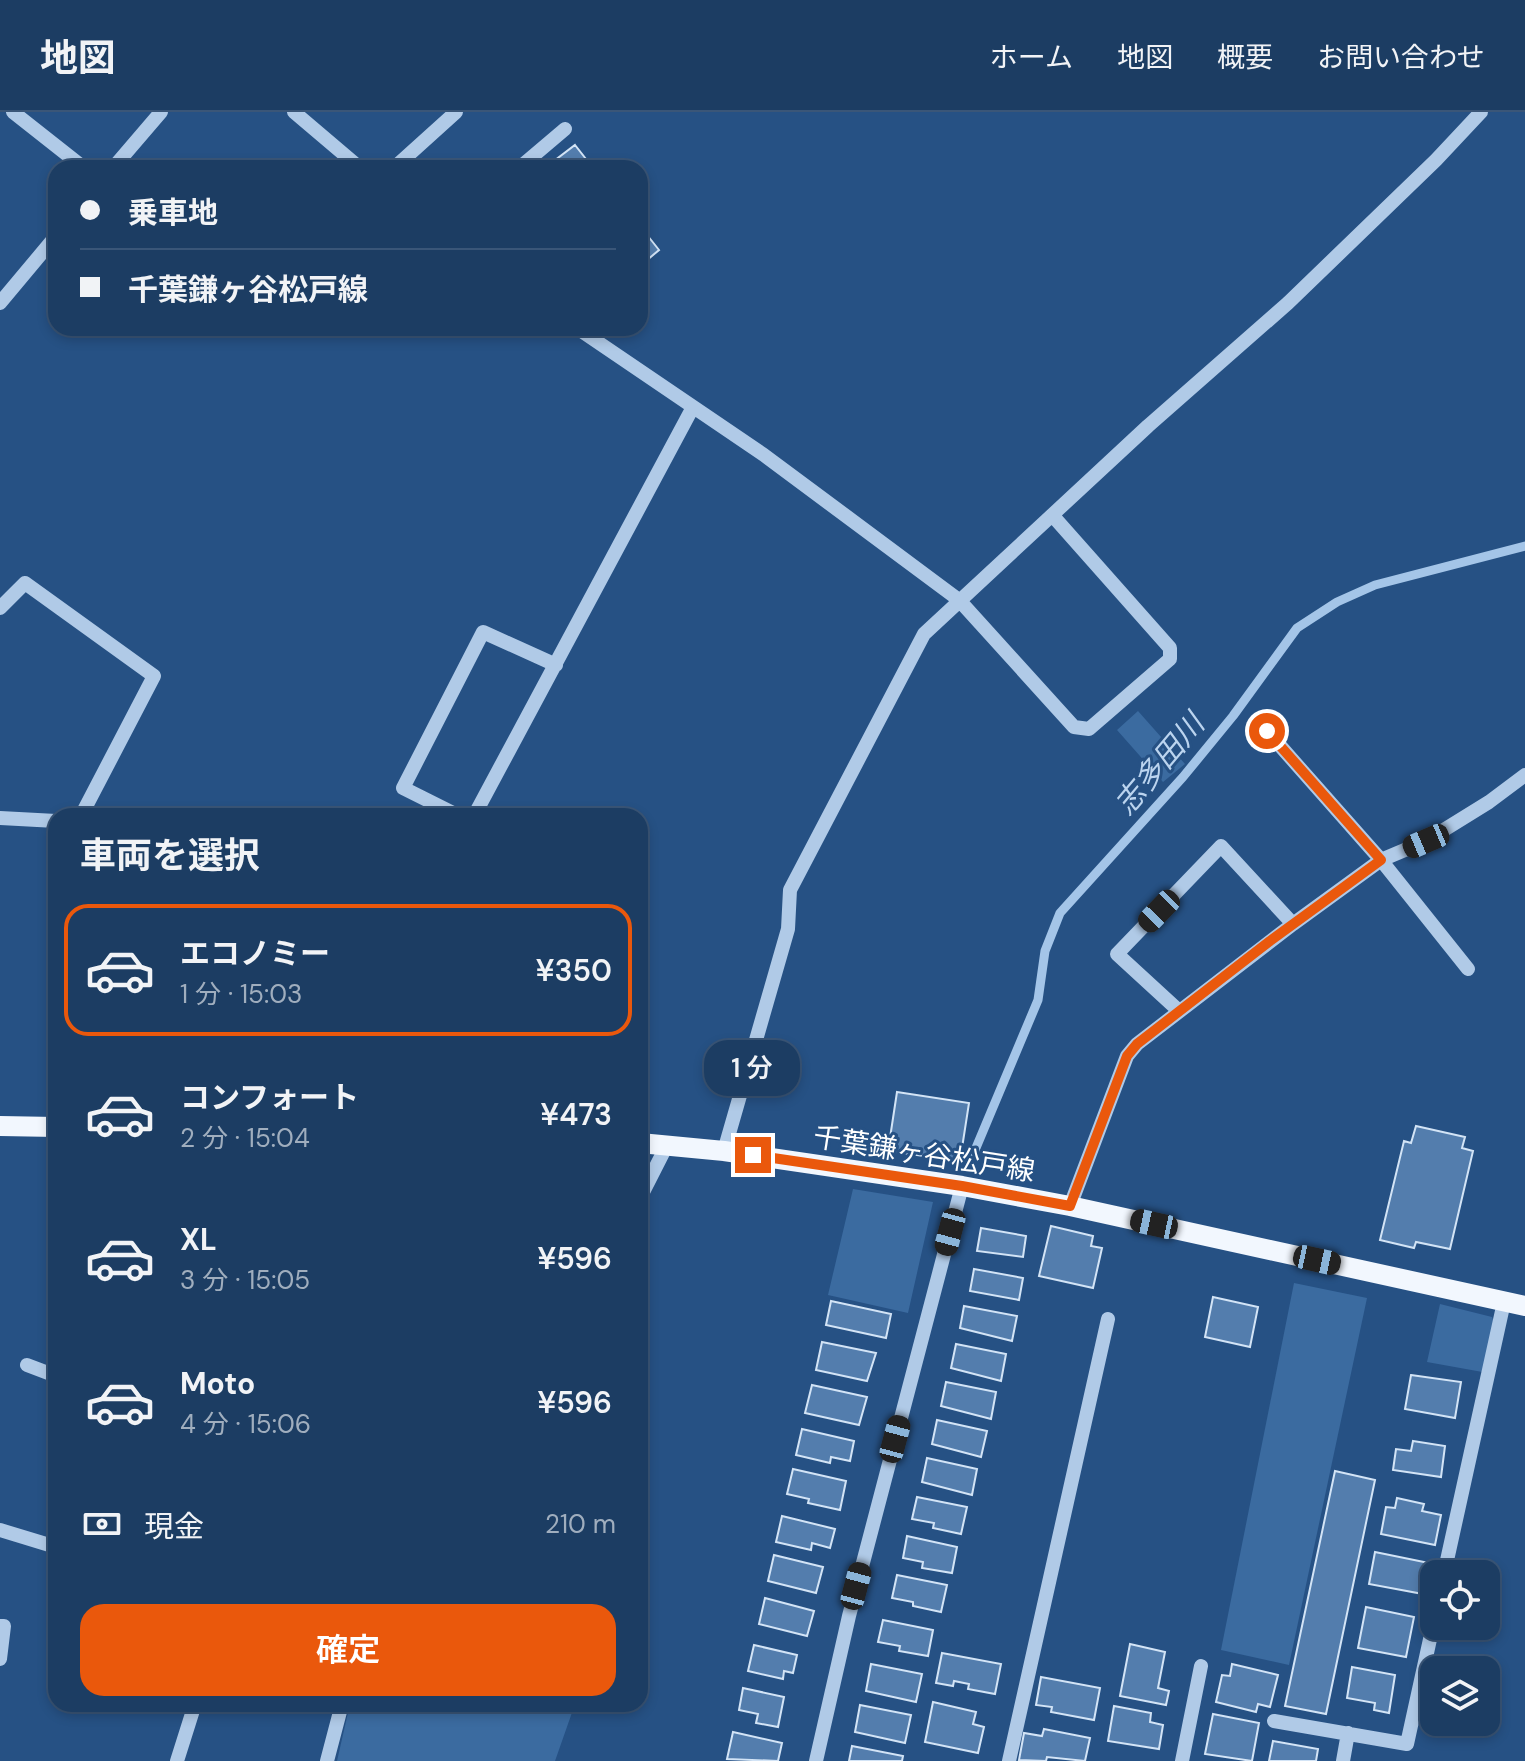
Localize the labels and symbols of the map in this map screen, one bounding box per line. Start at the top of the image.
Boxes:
water label: 志多田川 [1105,703,1214,822]
route start [1249,713,1285,749]
car [1399,821,1453,861]
car [1134,885,1184,937]
callout: 1 分 [705,1039,801,1095]
street label: 千葉鎌ヶ谷松戸線 [810,1118,1038,1190]
route end [735,1137,771,1173]
car [932,1206,968,1258]
car [1128,1207,1180,1241]
car [1291,1243,1343,1277]
car [877,1413,913,1465]
car [838,1560,874,1612]

